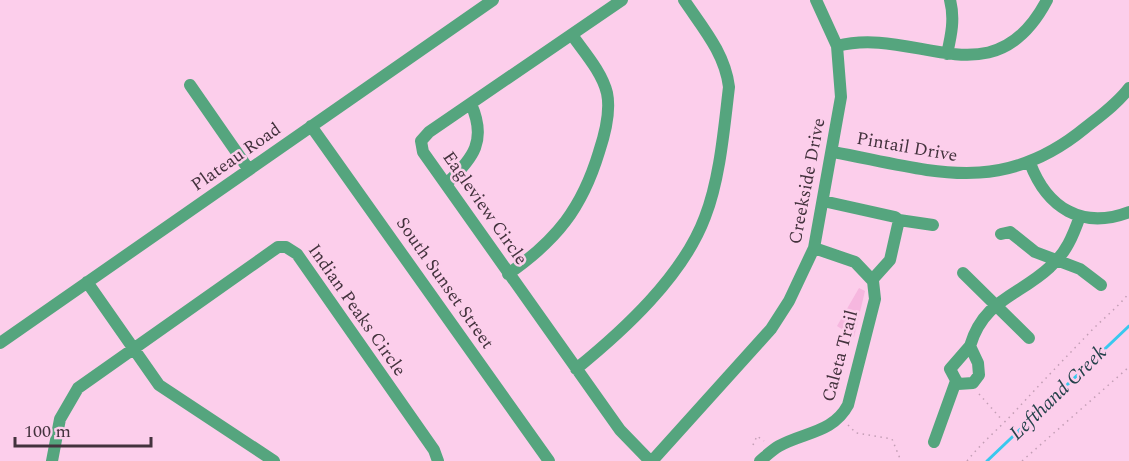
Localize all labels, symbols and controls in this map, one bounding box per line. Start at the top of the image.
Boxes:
street label: Plateau Road [185,116,287,198]
street label: Creekside Drive [782,116,832,246]
street label: Pintail Drive [854,125,960,169]
street label: Eagleview Circle [436,146,534,270]
street label: South Sunset Street [389,211,501,355]
street label: Indian Peaks Circle [301,238,413,382]
street label: Caleta Trail [815,307,865,405]
water label: Lefthand Creek [1002,338,1114,447]
scale bar [15,410,152,448]
text: 100 m [24,418,71,445]

